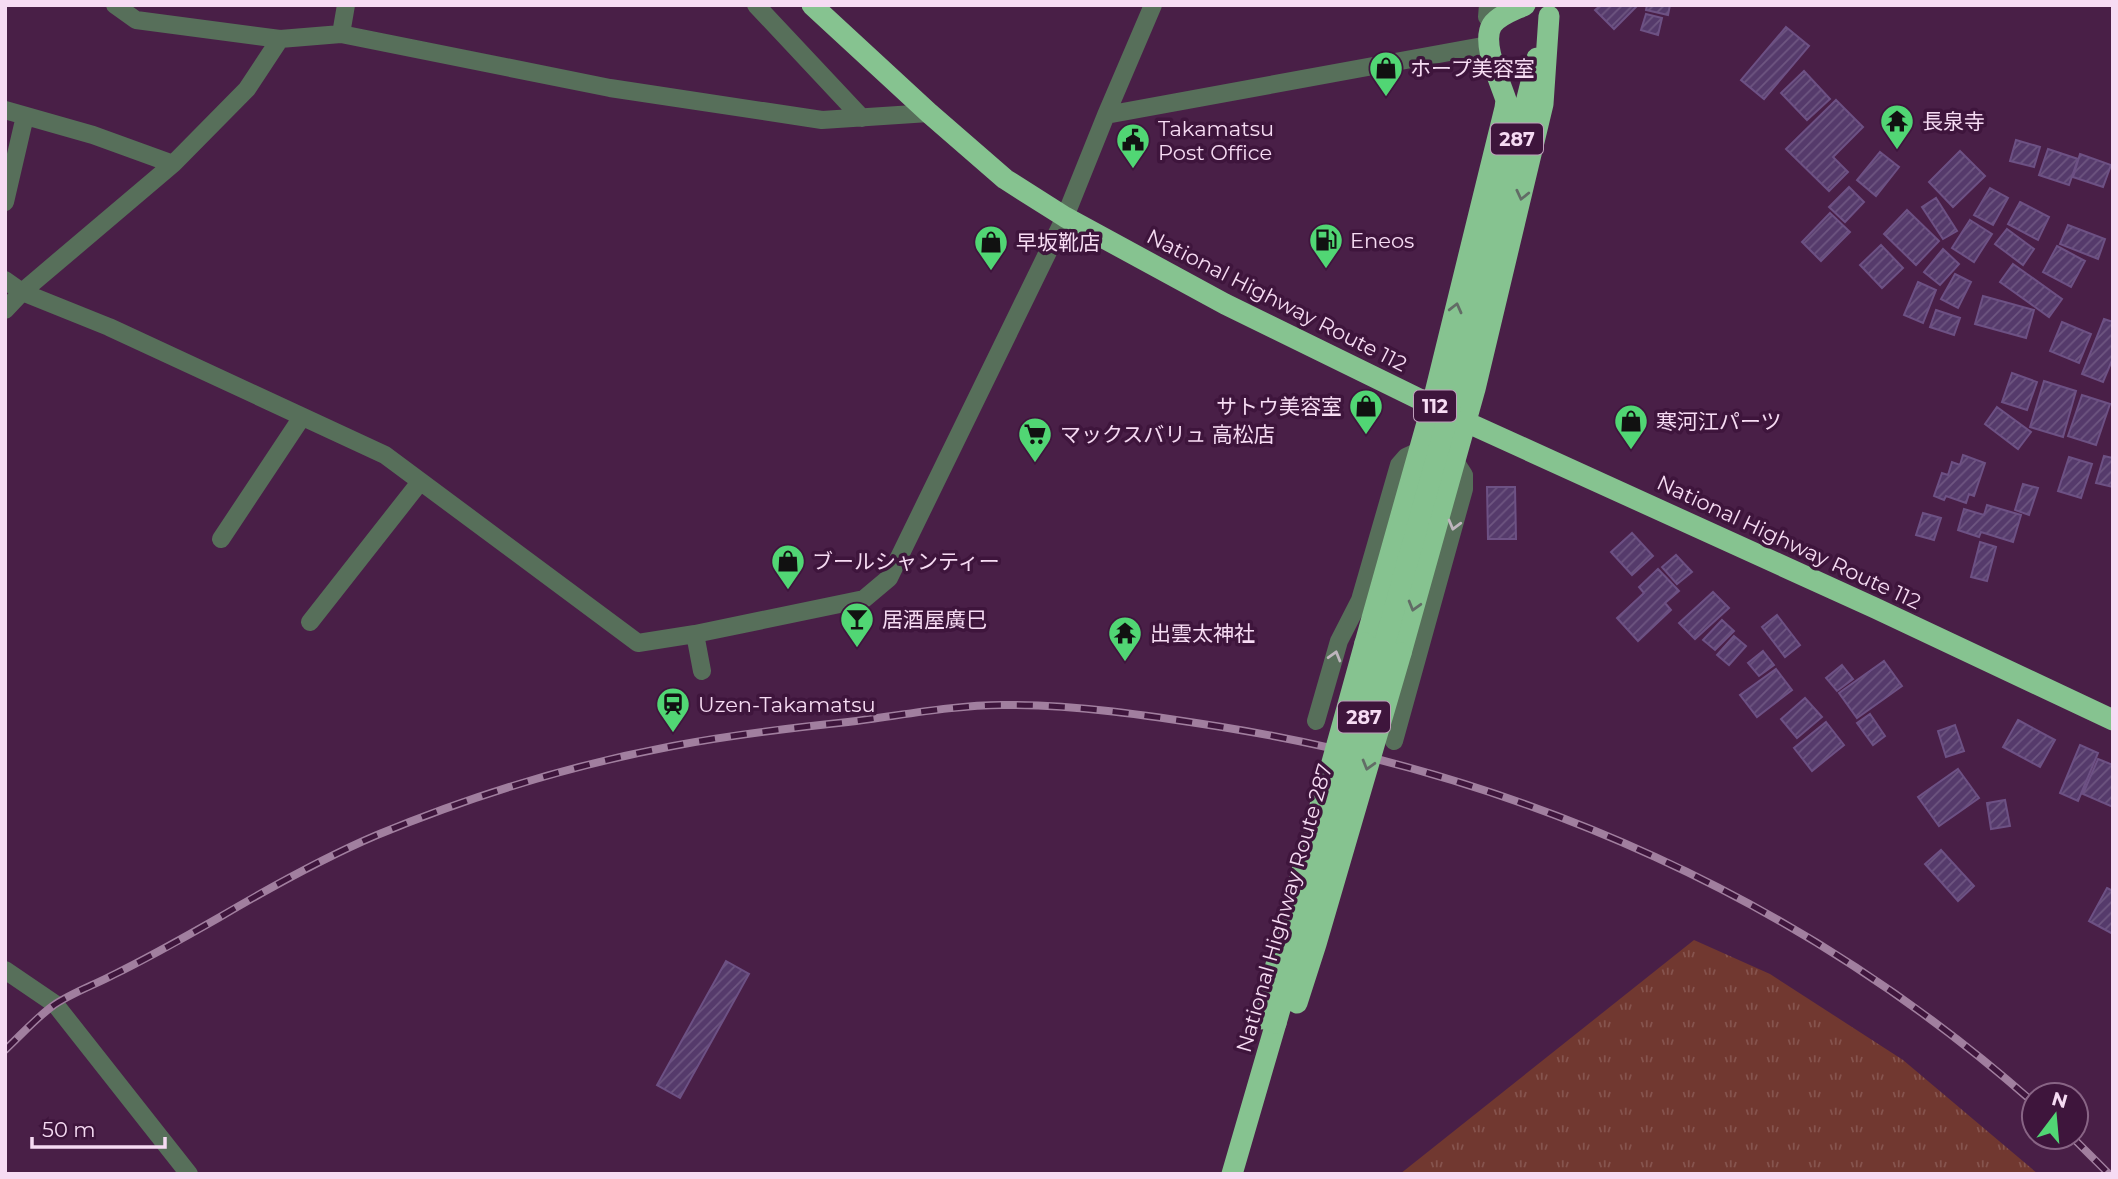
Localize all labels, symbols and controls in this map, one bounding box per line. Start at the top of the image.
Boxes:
shop icon: ホープ美容室 [1367,49,1405,98]
place label: ホープ美容室 [1410,56,1535,81]
temple icon: 長泉寺 [1878,102,1916,151]
place label: 長泉寺 [1922,109,1985,134]
place label: Takamatsu Post Office [1158,116,1274,165]
public building icon: Takamatsu Post Office [1114,121,1152,170]
road number: 287 [1491,124,1543,154]
one-way arrow [1516,189,1530,201]
fuel station icon: Eneos [1307,221,1345,270]
shop icon: 早坂靴店 [972,223,1010,272]
street label: National Highway Route 112 [1143,223,1411,377]
place label: Eneos [1350,228,1414,253]
place label: 早坂靴店 [1016,230,1100,255]
one-way arrow [1448,302,1462,314]
shop icon: サトウ美容室 [1347,387,1385,436]
road number: 112 [1414,390,1456,422]
place label: サトウ美容室 [1216,394,1342,419]
shop icon: 寒河江パーツ [1612,402,1650,451]
place label: 寒河江パーツ [1656,409,1782,434]
supermarket icon: マックスバリュ 高松店 [1016,415,1054,464]
place label: マックスバリュ 高松店 [1060,422,1275,447]
street label: National Highway Route 112 [1653,470,1925,614]
one-way arrow [1448,519,1462,531]
shop icon: ブールシャンティー [769,542,807,591]
place label: ブールシャンティー [812,549,1000,574]
one-way arrow [1408,599,1423,611]
bar icon: 居酒屋廣巳 [838,600,876,649]
place label: 居酒屋廣巳 [882,607,987,632]
temple icon: 出雲太神社 [1106,614,1144,663]
place label: 出雲太神社 [1150,621,1255,646]
one-way arrow [1326,650,1341,662]
station icon: Uzen-Takamatsu [654,685,692,734]
place label: Uzen-Takamatsu [698,692,876,717]
road number: 287 [1338,702,1390,732]
one-way arrow [1362,759,1377,771]
street label: National Highway Route 287 [1231,761,1337,1055]
north arrow [2020,1081,2090,1151]
text: N [2049,1087,2070,1113]
scale bar [32,1106,164,1150]
text: 50 m [42,1117,96,1142]

